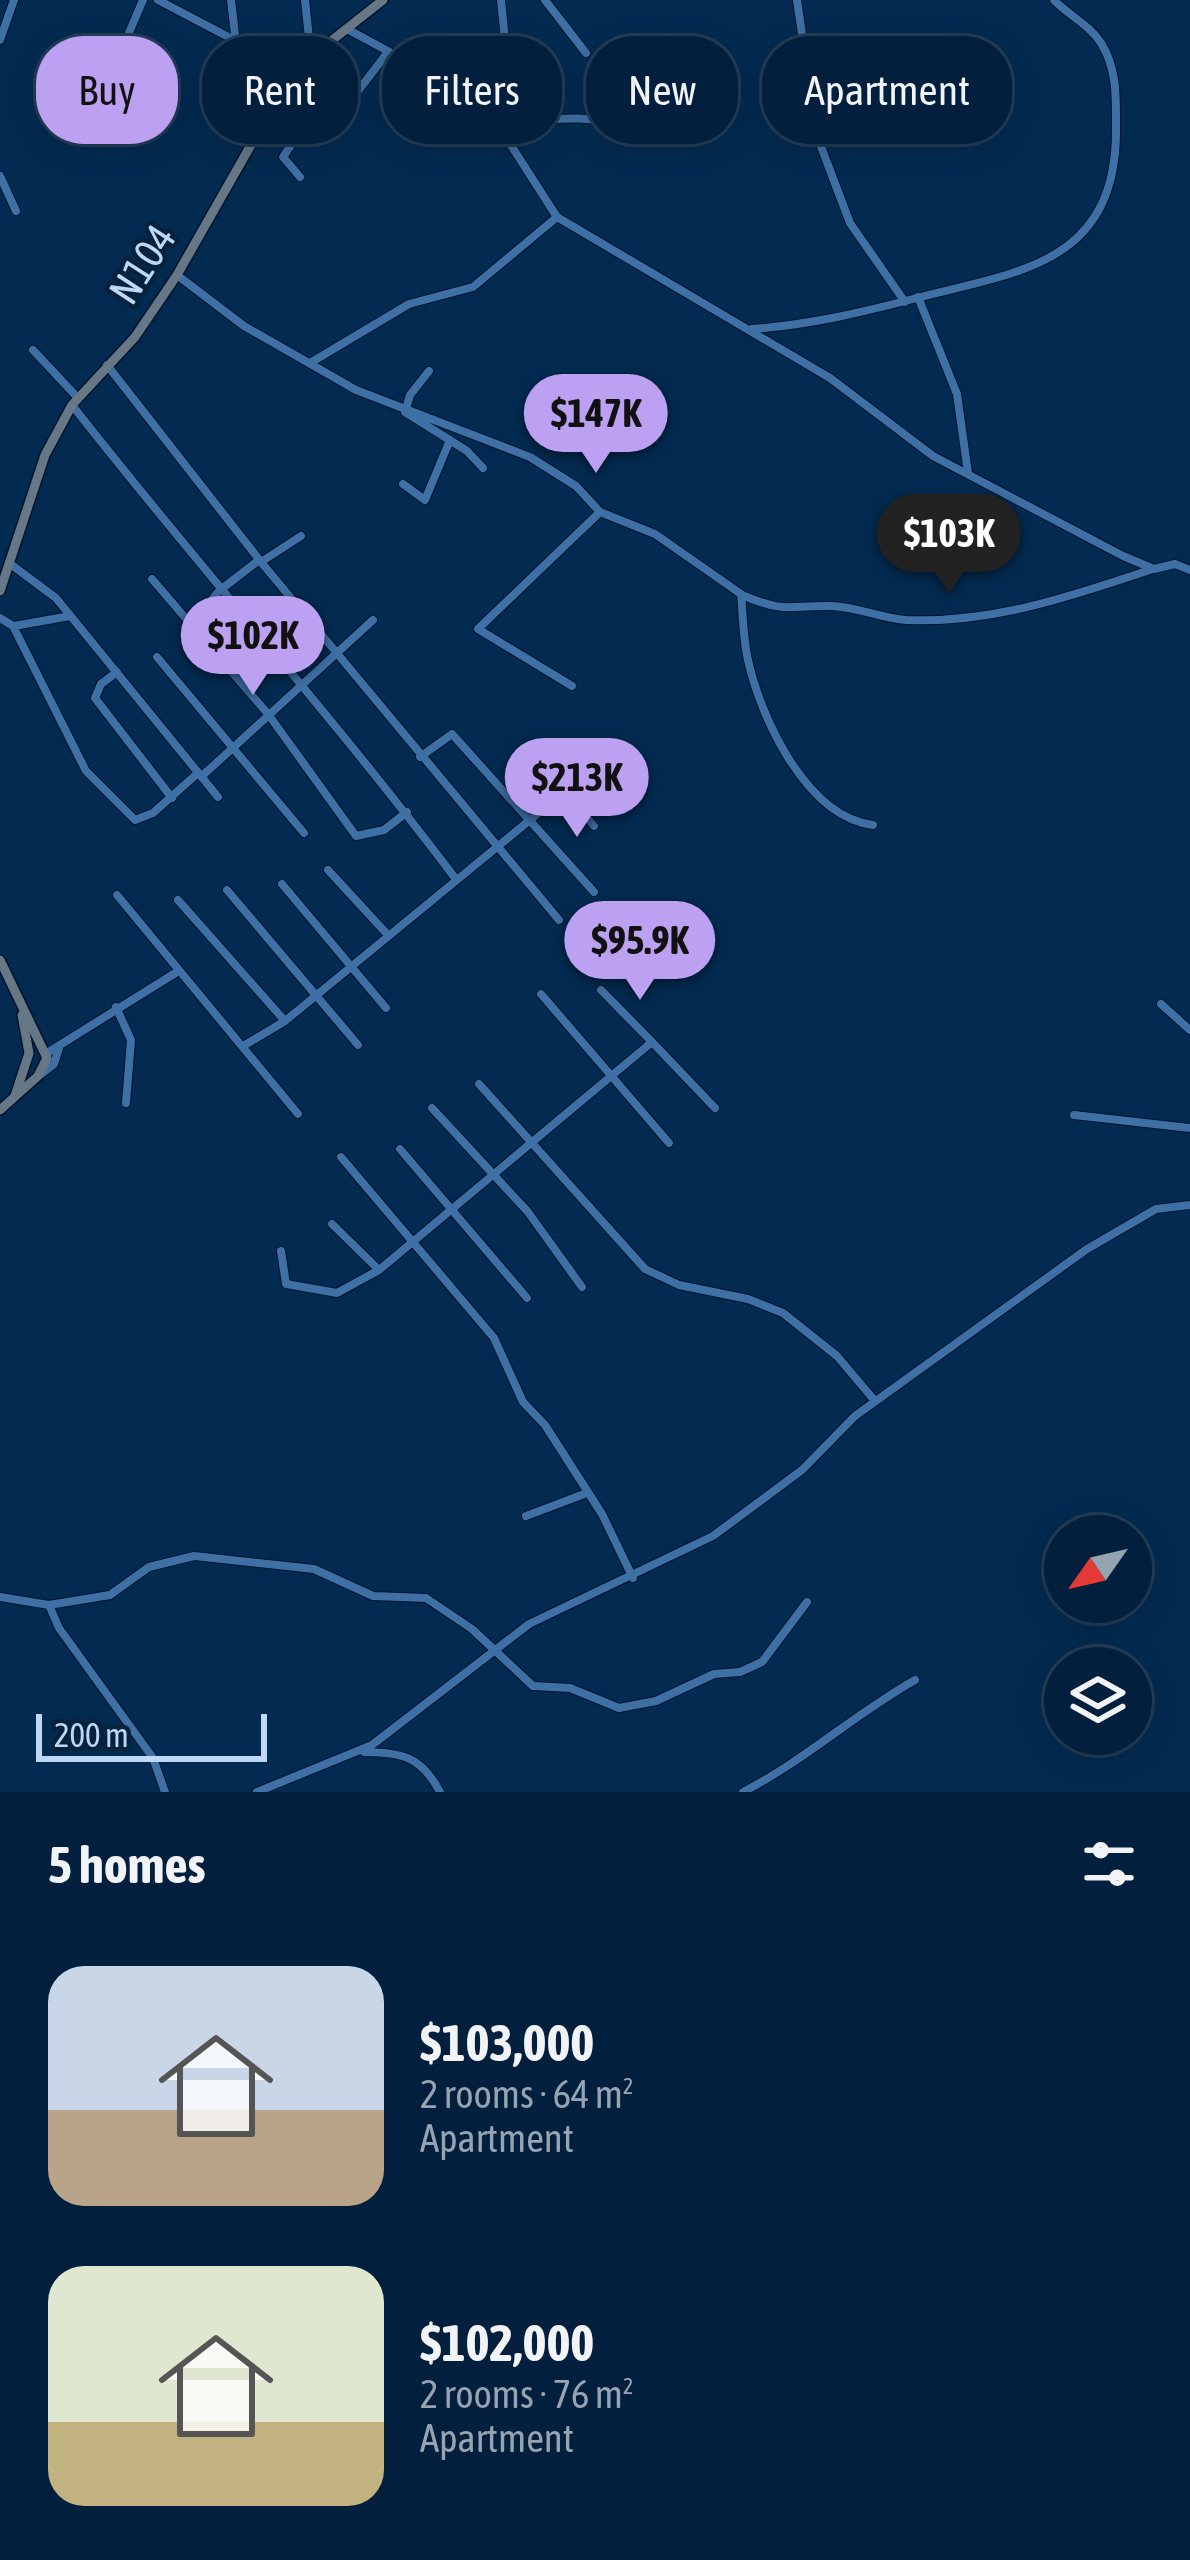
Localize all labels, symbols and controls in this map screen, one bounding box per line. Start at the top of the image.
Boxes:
chip: Buy [36,36,178,144]
chip: Rent [202,36,358,144]
chip: Filters [382,36,562,144]
chip: New [586,36,738,144]
chip: Apartment [762,36,1012,144]
street label: N104 [99,216,185,312]
pin: $147K [512,374,680,476]
text: $147K [551,391,641,435]
pin: $103K [865,494,1033,596]
text: $103K [904,511,994,555]
pin: $102K [169,596,337,698]
text: $102K [208,613,298,657]
pin: $213K [493,738,661,840]
text: $213K [532,755,622,799]
pin: $95.9K [542,901,738,1003]
text: $95.9K [591,918,689,962]
north arrow [1044,1515,1152,1623]
map controls [1044,1515,1152,1755]
button: layers [1044,1647,1152,1755]
scale bar [36,1708,267,1761]
text: 200 m [54,1716,129,1754]
icon: filters [1076,1831,1142,1897]
text: 5 homes [48,1835,206,1894]
text: $103,000 [420,2013,594,2072]
icon: home [144,2014,288,2158]
text: 2 rooms · 64 m² [420,2072,634,2116]
text: Apartment [420,2116,574,2160]
text: $102,000 [420,2313,594,2372]
icon: home [144,2314,288,2458]
text: 2 rooms · 76 m² [420,2372,634,2416]
text: Apartment [420,2416,574,2460]

